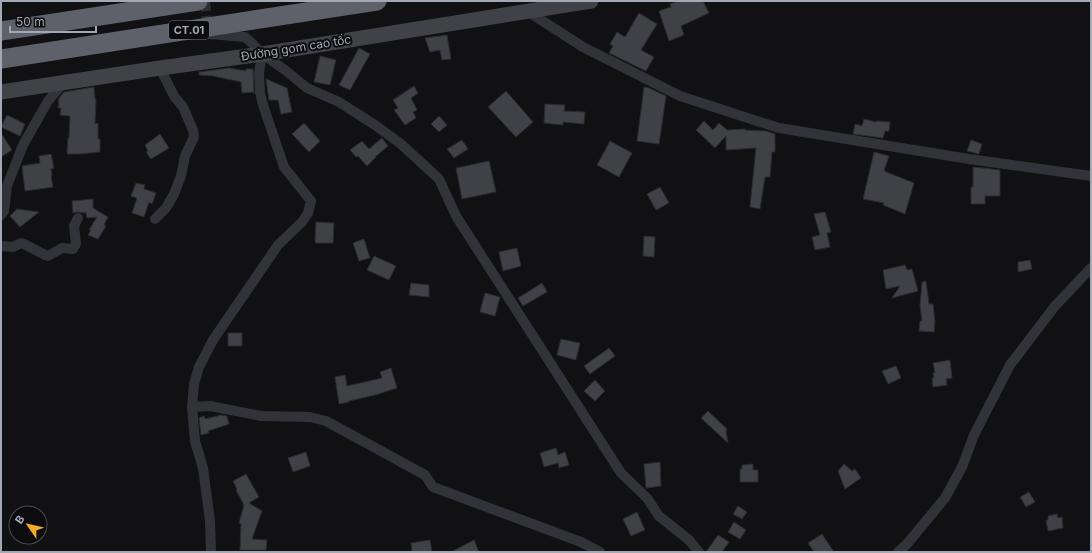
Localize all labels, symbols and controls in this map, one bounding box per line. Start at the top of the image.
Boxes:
scale bar [10,8,96,34]
text: 50 m [16,14,45,29]
road number: CT.01 [169,21,209,39]
street label: Đường gom cao tốc [240,31,352,64]
north arrow [8,505,48,545]
text: B [12,512,28,526]

